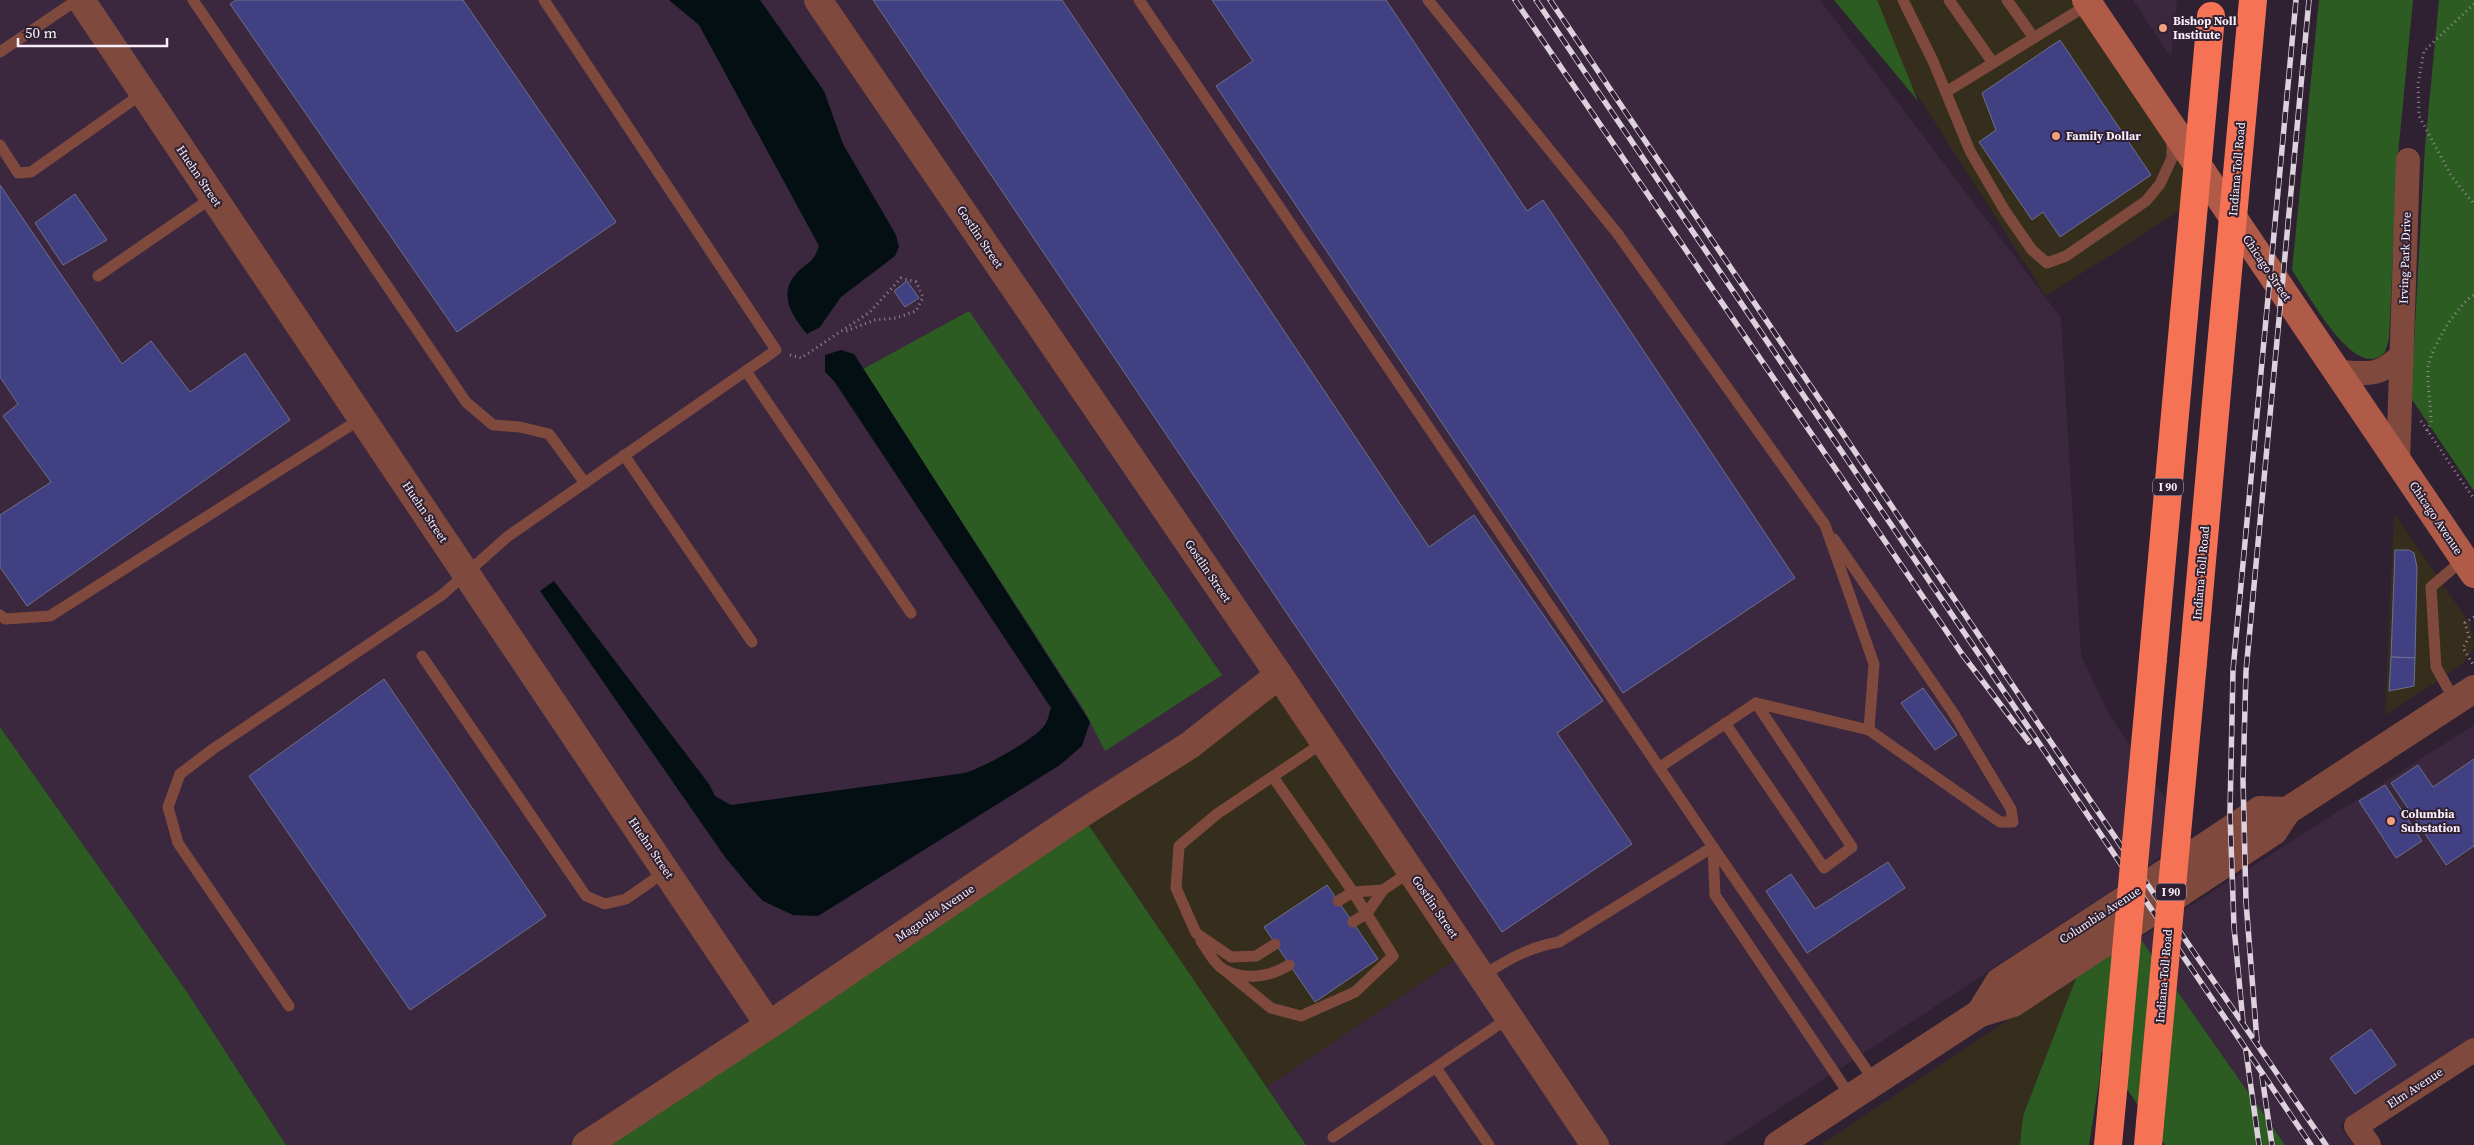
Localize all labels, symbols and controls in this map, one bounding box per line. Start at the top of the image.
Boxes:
place label: Bishop Noll Institute [2173,13,2237,43]
scale bar [18,15,166,47]
text: 50 m [25,22,57,43]
marker: Bishop Noll Institute [2157,22,2169,34]
street label: Indiana Toll Road [2225,121,2249,217]
place label: Family Dollar [2066,128,2141,144]
marker: Family Dollar [2050,130,2062,142]
street label: Huehn Street [173,142,225,210]
street label: Gostlin Street [953,203,1007,271]
street label: Irving Park Drive [2395,212,2415,304]
street label: Chicago Street [2239,232,2295,304]
street label: Huehn Street [399,478,451,546]
road number: I 90 [2153,478,2183,496]
street label: Chicago Avenue [2406,478,2466,558]
street label: Indiana Toll Road [2189,525,2213,621]
street label: Gostlin Street [1181,537,1235,605]
place label: Columbia Substation [2401,806,2461,836]
street label: Huehn Street [625,814,677,882]
marker: Columbia Substation [2385,815,2397,827]
street label: Gostlin Street [1408,873,1462,941]
street label: Magnolia Avenue [892,881,978,945]
street label: Columbia Avenue [2056,883,2144,947]
road number: I 90 [2156,884,2186,900]
street label: Indiana Toll Road [2152,928,2176,1024]
street label: Elm Avenue [2384,1064,2446,1112]

